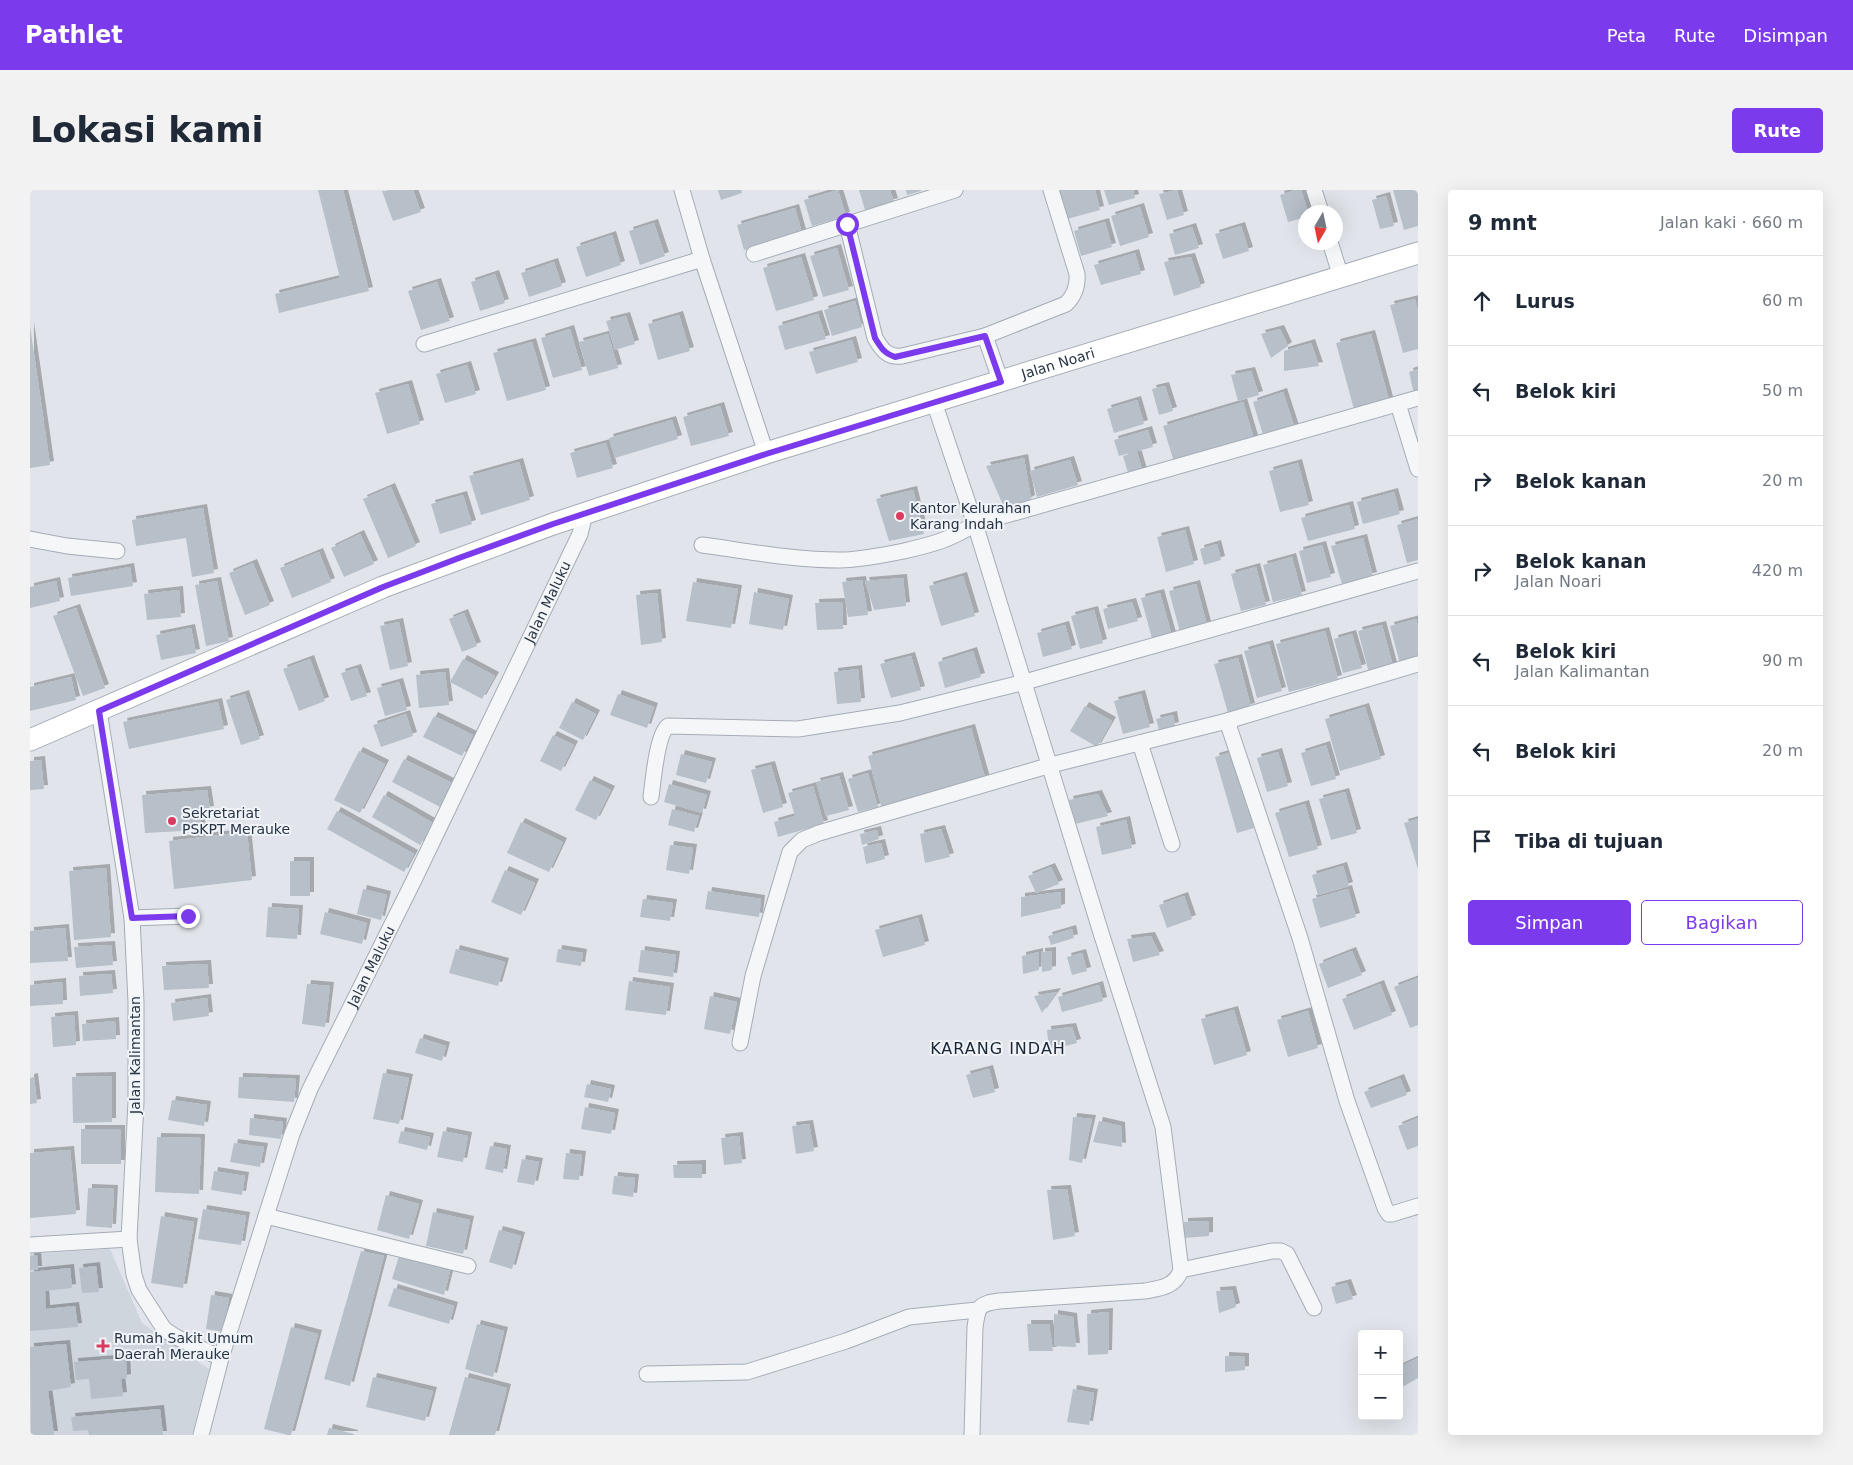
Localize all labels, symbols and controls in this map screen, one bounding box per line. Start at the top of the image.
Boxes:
text: Pathlet [25,21,123,49]
text: Peta [1607,25,1646,46]
text: Rute [1674,25,1715,46]
text: Disimpan [1743,25,1828,46]
button: Rute [1732,108,1823,153]
text: Lokasi kami [30,110,264,150]
north arrow [1298,205,1343,250]
text: 9 mnt [1468,211,1537,235]
route start [836,213,859,236]
text: Jalan kaki · 660 m [1660,213,1803,232]
icon: ahead [1468,287,1496,315]
text: Lurus [1515,290,1575,312]
text: 60 m [1762,291,1803,310]
street label: Jalan Noari [1018,345,1097,382]
icon: left [1468,377,1496,405]
text: Belok kiri [1515,380,1616,402]
text: 50 m [1762,381,1803,400]
icon: right [1468,467,1496,495]
text: Belok kanan [1515,470,1647,492]
text: 20 m [1762,471,1803,490]
place label: Kantor Kelurahan Karang Indah [910,500,1031,532]
marker: Kantor Kelurahan Karang Indah [894,510,906,522]
text: Belok kanan [1515,550,1647,572]
icon: right [1468,557,1496,585]
street label: Jalan Maluku [521,558,574,646]
text: 420 m [1752,561,1803,580]
text: Jalan Noari [1515,572,1602,591]
text: Belok kiri [1515,640,1616,662]
icon: left [1468,647,1496,675]
text: 90 m [1762,651,1803,670]
text: Jalan Kalimantan [1515,662,1650,681]
icon: left [1468,737,1496,765]
text: Belok kiri [1515,740,1616,762]
text: 20 m [1762,741,1803,760]
place label: Sekretariat PSKPT Merauke [182,805,290,837]
marker: Sekretariat PSKPT Merauke [166,815,178,827]
icon: arrive [1468,827,1496,855]
text: Tiba di tujuan [1515,830,1663,852]
button: Simpan [1468,900,1631,945]
button: Bagikan [1641,900,1803,945]
route end [177,905,200,928]
street label: Jalan Maluku [344,923,398,1010]
street label: Jalan Kalimantan [127,996,143,1115]
district label: KARANG INDAH [930,1039,1066,1058]
place label: Rumah Sakit Umum Daerah Merauke [114,1330,253,1362]
map controls [1358,1330,1403,1420]
button: + [1358,1330,1403,1375]
marker: Rumah Sakit Umum Daerah Merauke [96,1339,110,1353]
button: − [1358,1375,1403,1420]

